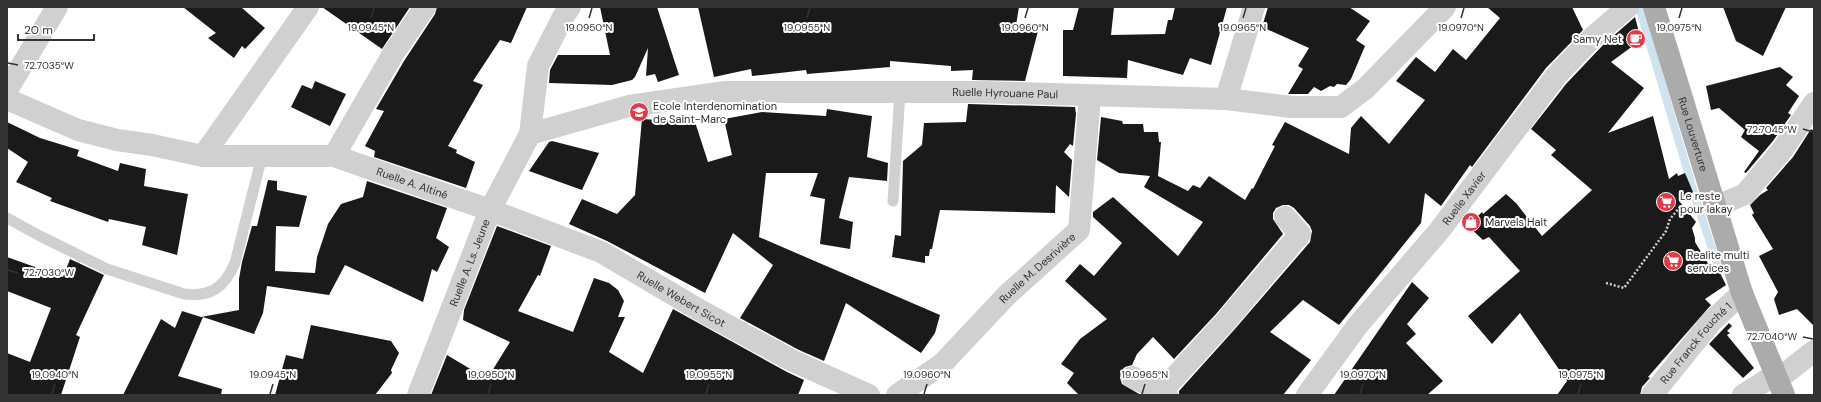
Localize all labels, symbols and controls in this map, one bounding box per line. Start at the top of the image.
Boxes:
scale bar [18,16,94,42]
text: 19.0945°N [348,21,394,34]
text: 19.0950°N [565,21,613,34]
text: 19.0955°N [784,21,830,34]
text: 19.0960°N [1001,21,1049,34]
text: 19.0965°N [1220,21,1266,34]
text: 19.0970°N [1438,21,1484,34]
text: 19.0975°N [1656,21,1702,34]
text: 20 m [24,22,53,38]
cafe icon: Samy Net [1625,28,1647,50]
place label: Samy Net [1573,32,1622,46]
text: 72.7035°W [24,59,74,72]
street label: Ruelle Hyrouane Paul [952,85,1058,101]
street label: Rue Louverture [1675,95,1711,173]
place label: Ecole Interdenomination de Saint-Marc [653,99,777,126]
school or university icon: Ecole Interdenomination de Saint-Marc [628,101,650,123]
text: 72.7045°W [1747,123,1797,136]
street label: Ruelle A. Altiné [374,164,450,202]
street label: Ruelle Xavier [1439,168,1489,228]
place label: Le reste pour lakay [1680,189,1733,216]
supermarket icon: Le reste pour lakay [1655,191,1677,213]
shop icon: Marvels Hait [1460,211,1482,233]
place label: Marvels Hait [1485,215,1547,229]
street label: Ruelle A. Ls. Jeune [446,217,493,308]
street label: Ruelle M. Desrivière [996,230,1078,306]
place label: Realite multi services [1687,248,1749,275]
supermarket icon: Realite multi services [1662,250,1684,272]
text: 72.7030°W [24,266,75,279]
street label: Ruelle Webert Sicot [635,268,728,330]
street label: Rue Franck Fouché 1 [1657,299,1734,387]
text: 72.7040°W [1747,330,1798,343]
text: 19.0940°N [31,368,79,381]
text: 19.0945°N [250,368,296,381]
text: 19.0950°N [467,368,515,381]
text: 19.0955°N [686,368,732,381]
text: 19.0960°N [903,368,951,381]
text: 19.0965°N [1122,368,1168,381]
text: 19.0970°N [1340,368,1386,381]
text: 19.0975°N [1558,368,1604,381]

